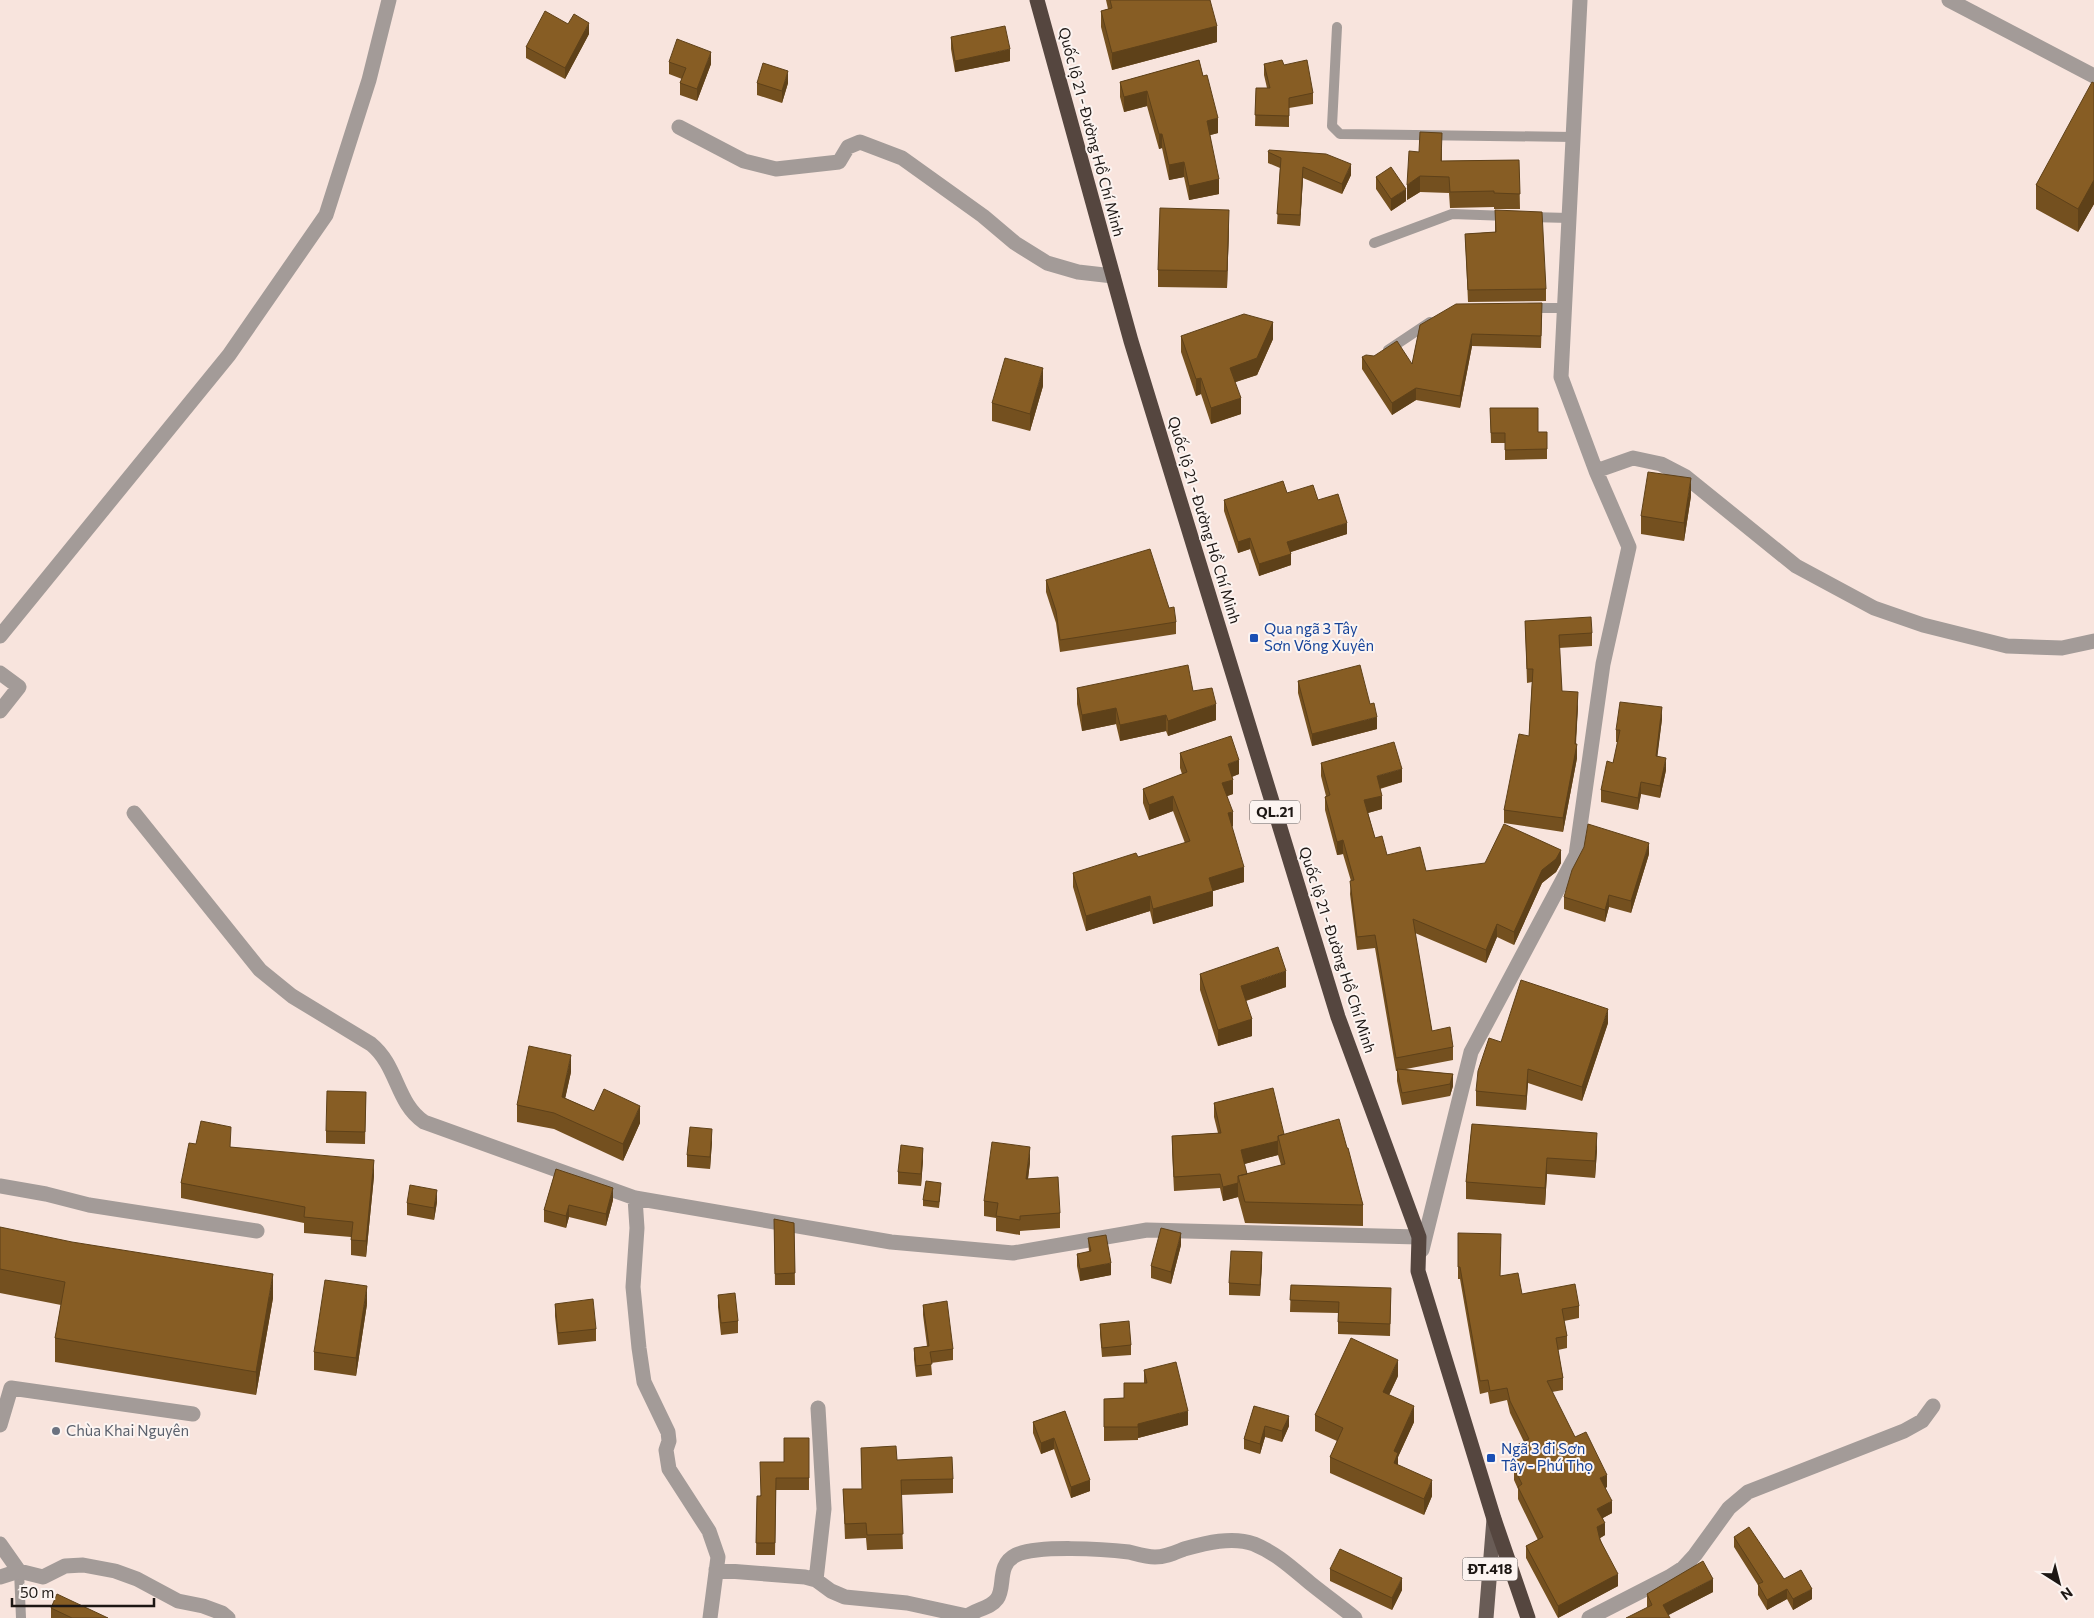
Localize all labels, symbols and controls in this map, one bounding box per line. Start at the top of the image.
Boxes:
street label: Quốc lộ 21 - Đường Hồ Chí Minh [1055,25,1129,238]
street label: Quốc lộ 21 - Đường Hồ Chí Minh [1165,414,1245,626]
place label: Qua ngã 3 Tây Sơn Võng Xuyên [1264,619,1374,654]
marker: Qua ngã 3 Tây Sơn Võng Xuyên [1248,632,1260,644]
road number: QL.21 [1250,800,1300,824]
street label: Quốc lộ 21 - Đường Hồ Chí Minh [1296,844,1380,1055]
place label: Chùa Khai Nguyên [66,1421,189,1439]
marker: Chùa Khai Nguyên [50,1425,62,1437]
place label: Ngã 3 đi Sơn Tây - Phú Thọ [1501,1439,1593,1474]
marker: Ngã 3 đi Sơn Tây - Phú Thọ [1485,1452,1497,1464]
road number: ĐT.418 [1462,1558,1518,1580]
north arrow [2034,1558,2084,1608]
scale bar [12,1576,155,1608]
text: 50 m [20,1583,54,1601]
text: N [2058,1584,2076,1604]

